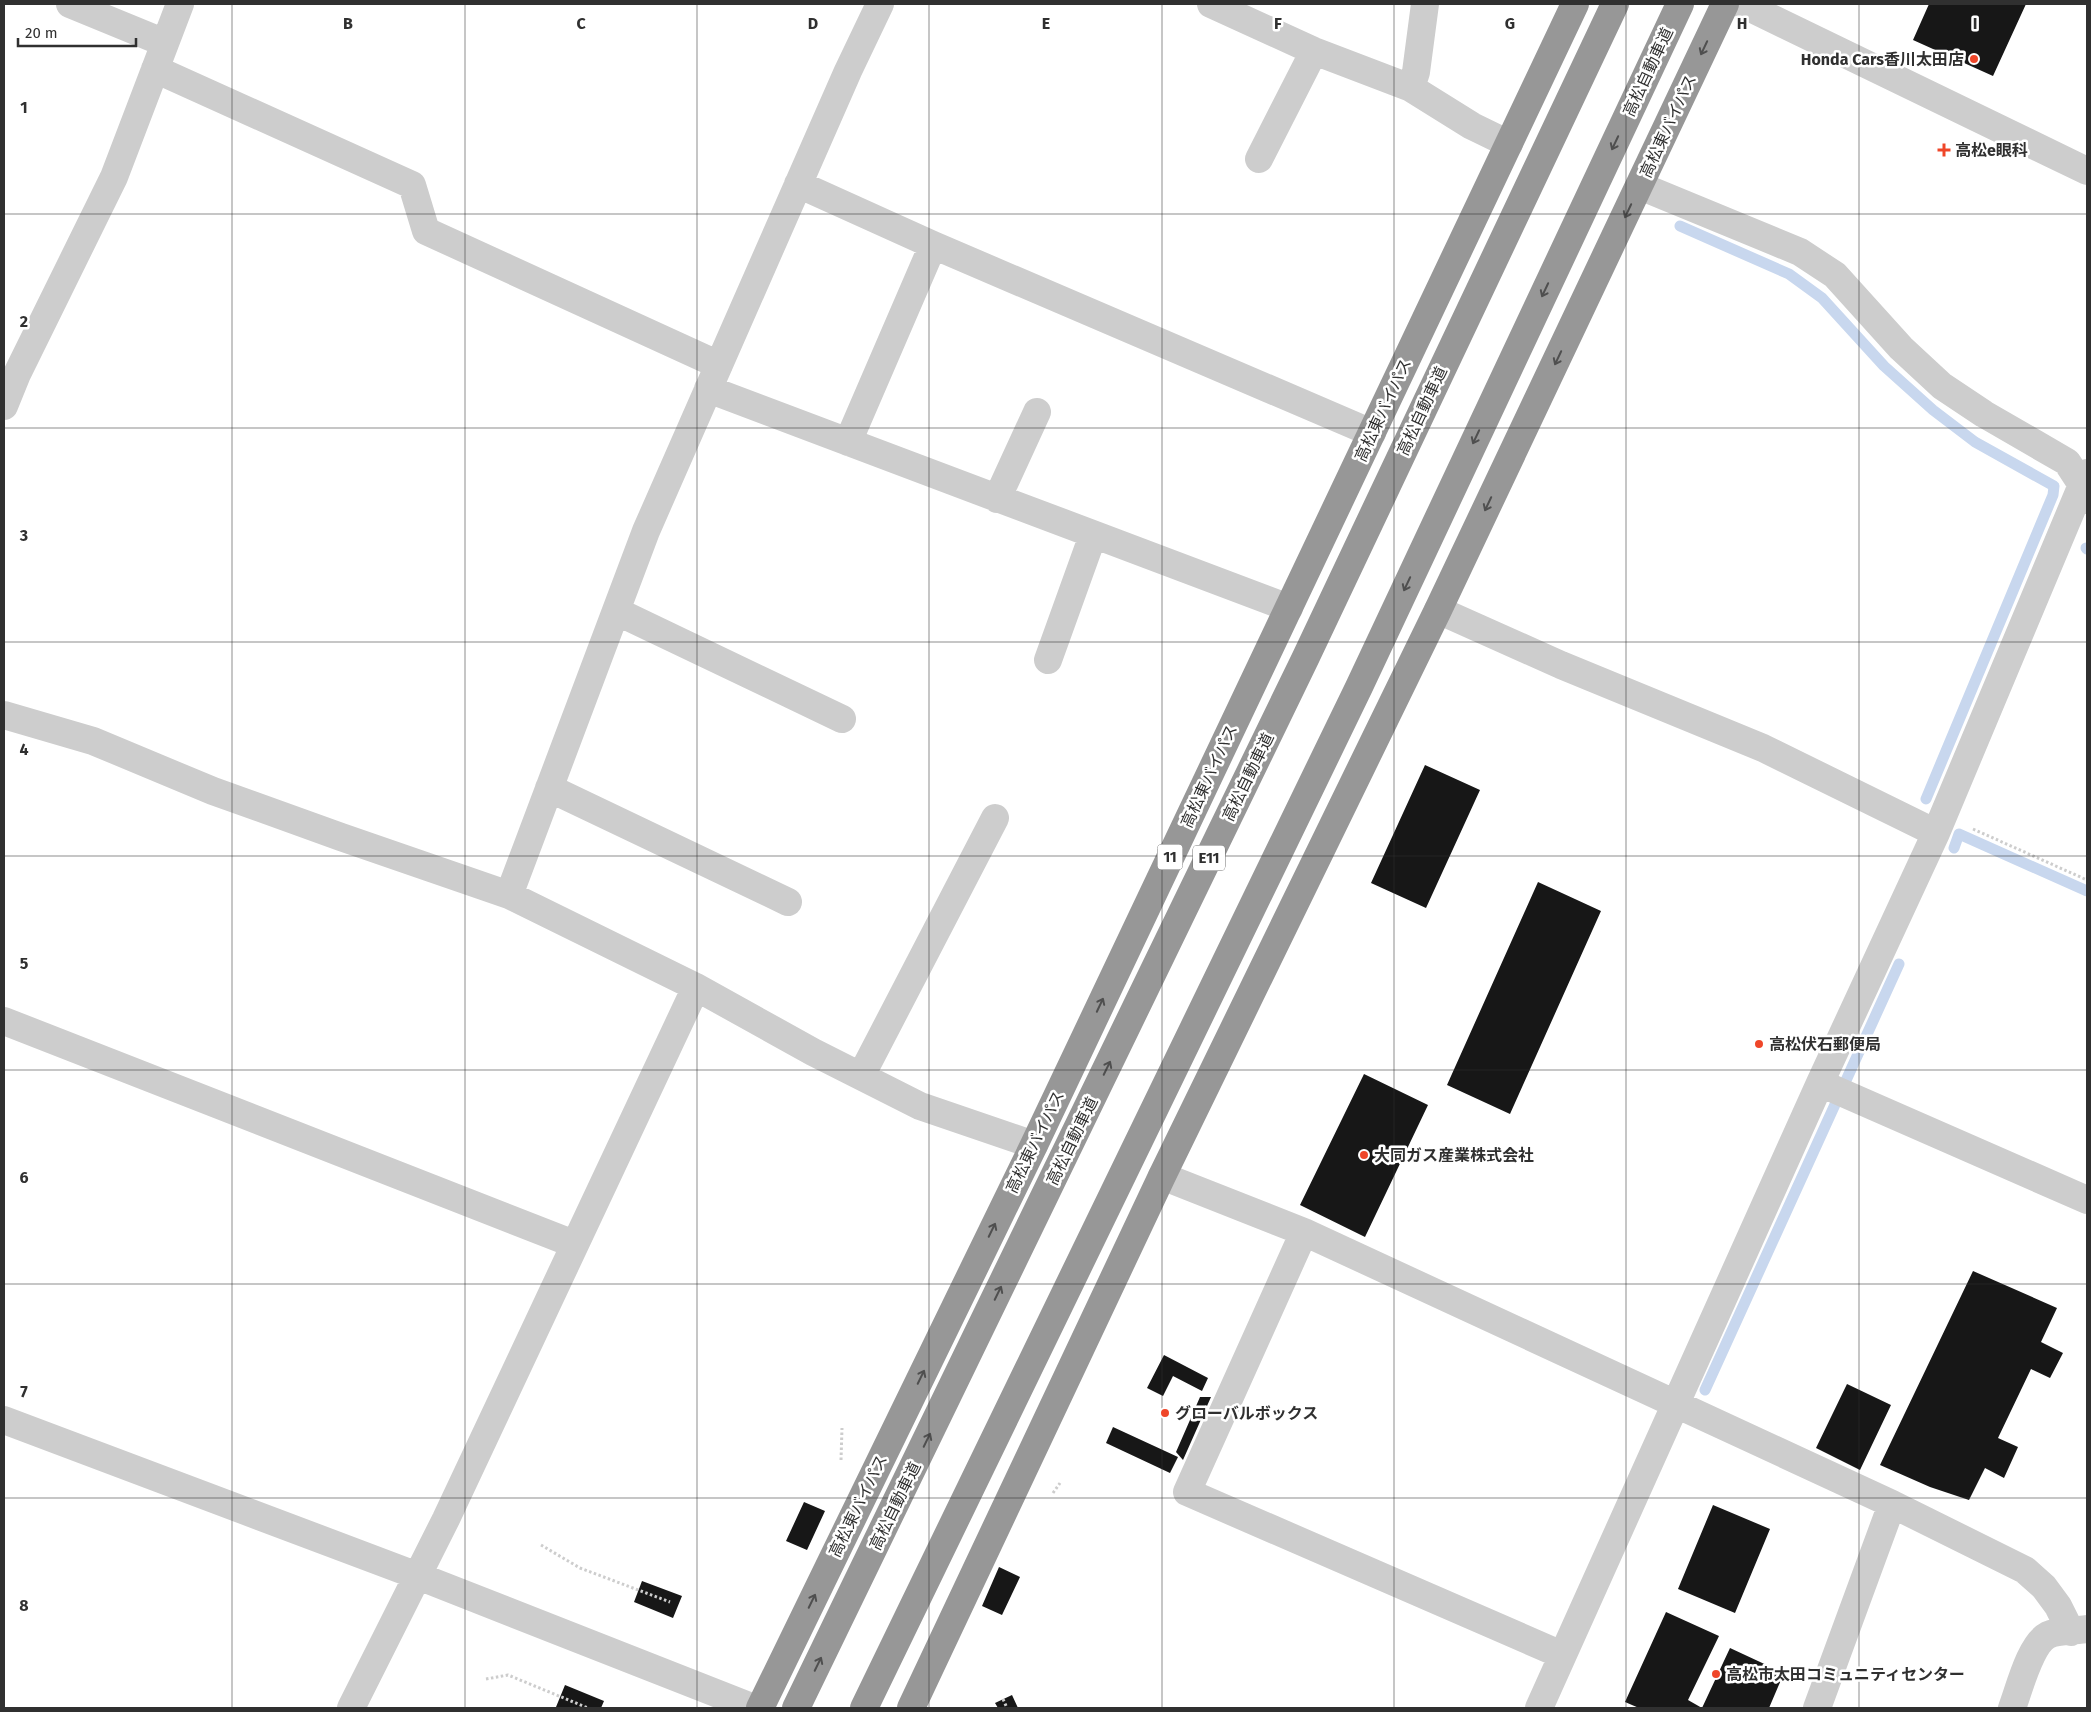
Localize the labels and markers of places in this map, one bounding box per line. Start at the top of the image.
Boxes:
place label: Honda Cars香川太田店 [1801,50,1964,69]
marker: Honda Cars香川太田店 [1968,53,1980,65]
place label: 高松e眼科 [1955,141,2028,160]
marker: 高松e眼科 [1937,143,1951,157]
place label: 高松伏石郵便局 [1769,1035,1881,1054]
marker: 高松伏石郵便局 [1753,1038,1765,1050]
place label: 大同ガス産業株式会社 [1374,1146,1534,1165]
marker: 大同ガス産業株式会社 [1358,1149,1370,1161]
place label: グローバルボックス [1175,1404,1318,1423]
marker: グローバルボックス [1159,1407,1171,1419]
place label: 高松市太田コミュニティセンター [1726,1665,1965,1684]
marker: 高松市太田コミュニティセンター [1710,1668,1722,1680]

